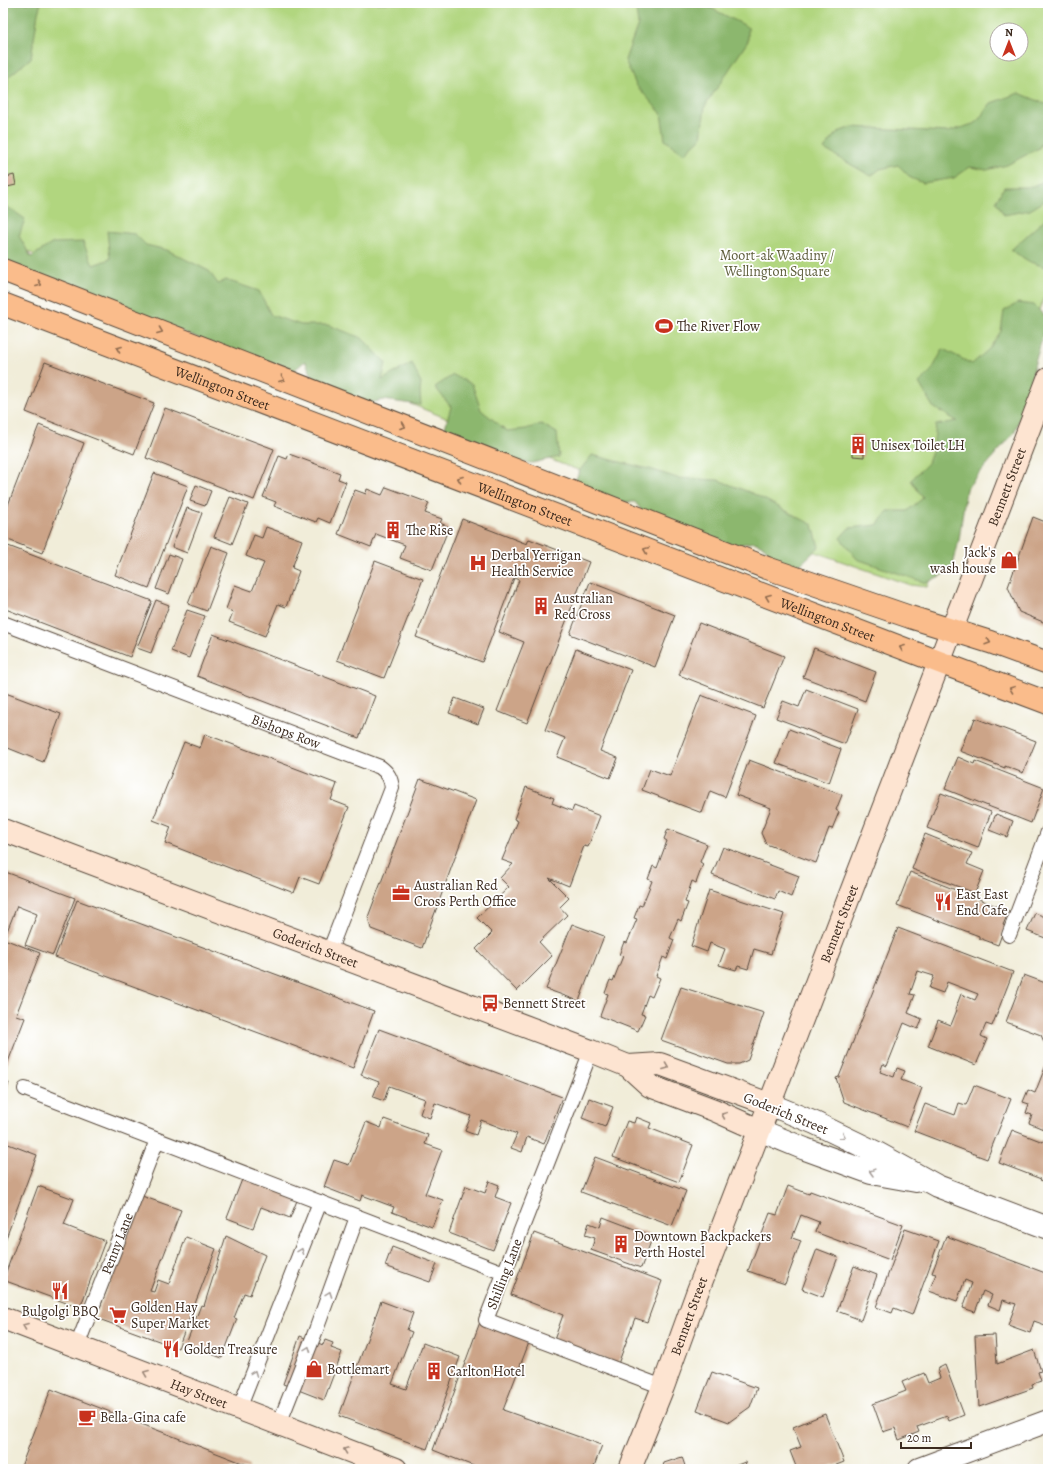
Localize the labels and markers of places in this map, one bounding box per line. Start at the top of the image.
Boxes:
sports icon: The River Flow [654,316,674,336]
place label: The River Flow [677,317,760,336]
building icon: Unisex Toilet LH [848,435,868,455]
place label: Unisex Toilet LH [871,436,965,455]
building icon: The Rise [383,520,403,540]
place label: The Rise [406,521,453,540]
place label: Jack's wash house [929,543,996,578]
place label: Derbal Yerrigan Health Service [491,546,582,581]
shop icon: Jack's wash house [999,550,1019,570]
hospital icon: Derbal Yerrigan Health Service [468,553,488,573]
place label: Australian Red Cross [553,589,613,624]
building icon: Australian Red Cross [531,596,551,616]
place label: Australian Red Cross Perth Office [413,876,516,911]
office icon: Australian Red Cross Perth Office [391,883,411,903]
place label: East East End Cafe [956,885,1009,920]
restaurant icon: East East End Cafe [933,892,953,912]
bus stop icon: Bennett Street [480,993,500,1013]
place label: Bennett Street [503,994,586,1013]
place label: Downtown Backpackers Perth Hostel [634,1227,771,1262]
building icon: Downtown Backpackers Perth Hostel [611,1234,631,1254]
restaurant icon: Bulgolgi BBQ [50,1281,70,1301]
place label: Golden Hay Super Market [131,1298,209,1333]
place label: Bulgolgi BBQ [22,1302,101,1321]
supermarket icon: Golden Hay Super Market [108,1305,128,1325]
restaurant icon: Golden Treasure [161,1339,181,1359]
place label: Golden Treasure [184,1340,278,1359]
shop icon: Bottlemart [304,1359,324,1379]
place label: Bottlemart [327,1360,390,1379]
building icon: Carlton Hotel [424,1361,444,1381]
place label: Carlton Hotel [447,1362,525,1381]
cafe icon: Bella-Gina cafe [77,1407,97,1427]
place label: Bella-Gina cafe [100,1408,186,1427]

